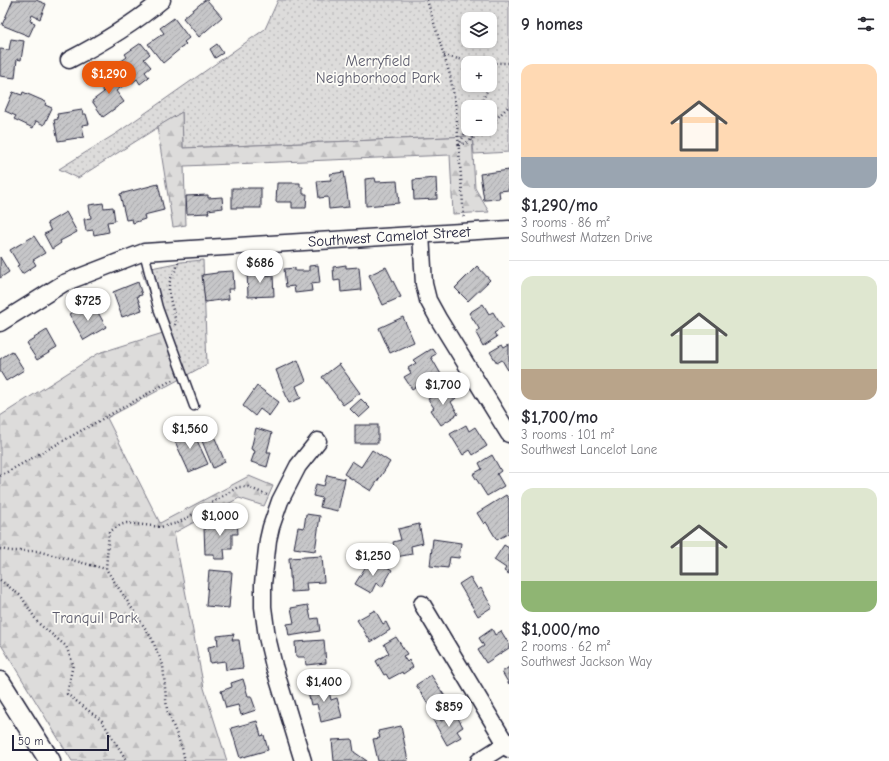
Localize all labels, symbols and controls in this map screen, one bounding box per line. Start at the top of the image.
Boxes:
map controls [461,12,497,136]
button: layers [461,12,497,48]
icon: filters [855,13,877,35]
text: 9 homes [521,15,583,34]
park label: Merryfield Neighborhood Park [316,52,441,87]
button: + [461,56,497,92]
pin: $1,290 [76,61,142,95]
text: $1,290 [91,66,127,81]
icon: home [663,90,735,162]
button: − [461,100,497,136]
text: $1,290/mo [521,196,598,215]
text: 3 rooms · 86 m² [521,215,610,230]
street label: Southwest Camelot Street [307,222,472,251]
text: Southwest Matzen Drive [521,230,653,245]
pin: $686 [236,250,284,284]
text: $686 [246,255,274,270]
pin: $725 [64,288,112,322]
text: $725 [74,293,102,308]
icon: home [663,302,735,374]
pin: $1,700 [410,372,476,406]
text: $1,700 [425,377,461,392]
text: $1,700/mo [521,408,598,427]
pin: $1,560 [157,416,223,450]
text: $1,560 [172,421,208,436]
text: 3 rooms · 101 m² [521,427,614,442]
text: Southwest Lancelot Lane [521,442,657,457]
pin: $1,000 [187,503,253,537]
text: $1,000 [201,508,239,523]
icon: home [663,514,735,586]
pin: $1,250 [340,543,406,577]
text: $1,250 [355,548,391,563]
park label: Tranquil Park [52,609,138,627]
text: $1,000/mo [521,620,600,639]
text: 2 rooms · 62 m² [521,639,610,654]
text: Southwest Jackson Way [521,654,652,669]
pin: $1,400 [291,669,357,703]
text: $1,400 [306,674,342,689]
pin: $859 [425,694,473,728]
text: $859 [435,699,463,714]
scale bar [12,733,109,752]
text: 50 m [18,735,43,748]

